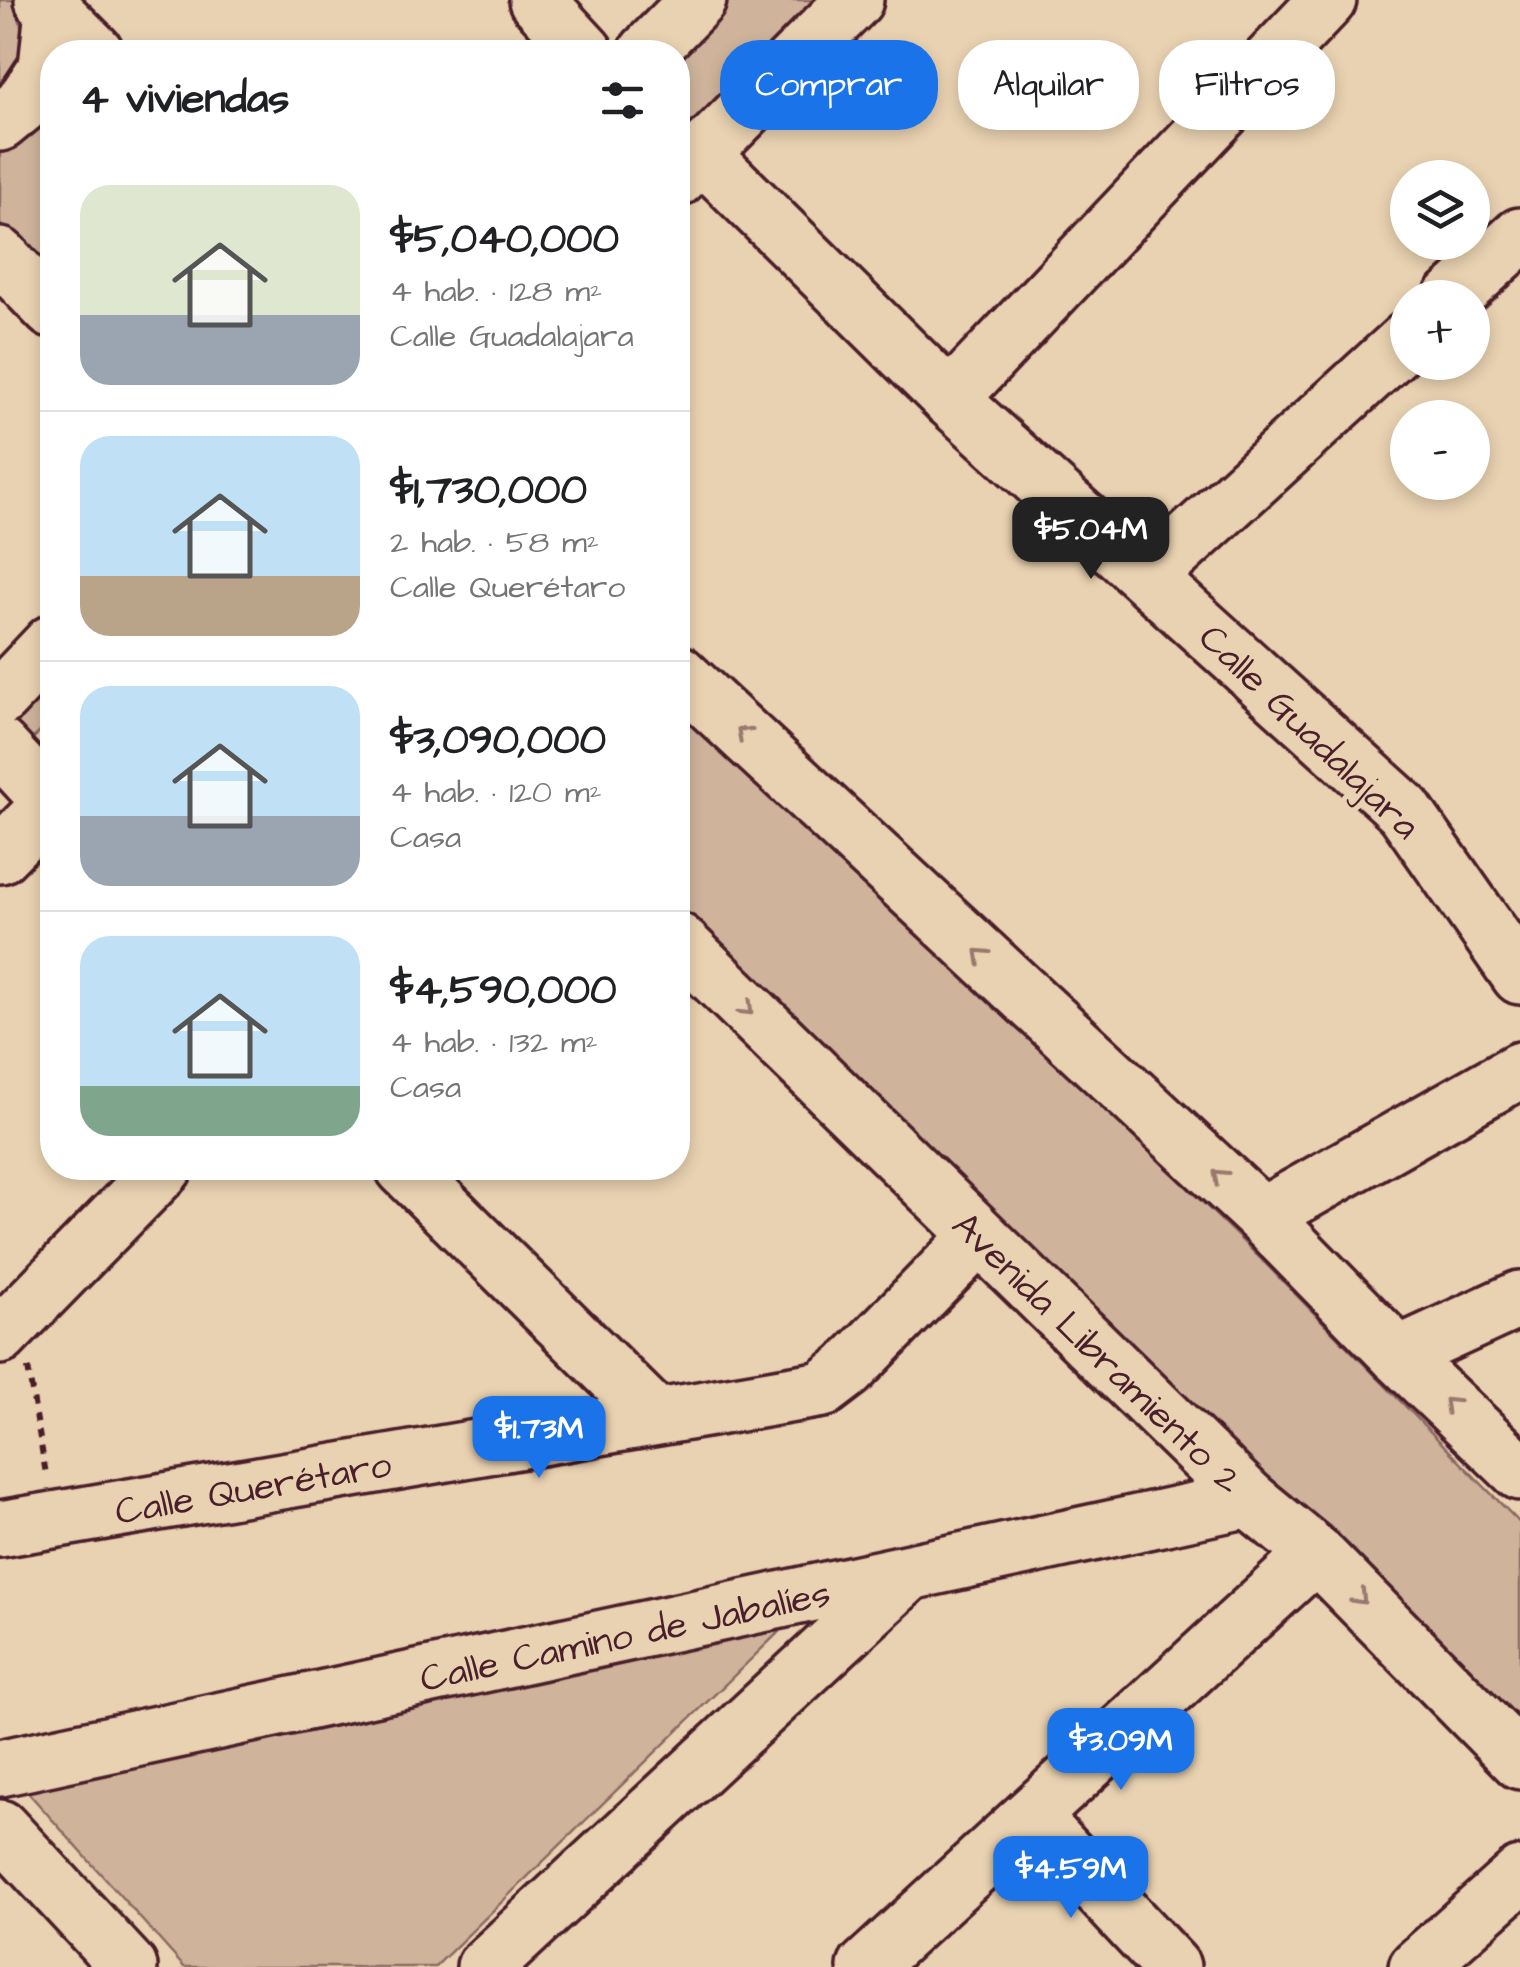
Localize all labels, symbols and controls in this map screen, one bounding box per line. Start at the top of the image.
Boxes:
chip: Comprar [720,40,938,130]
chip: Alquilar [958,40,1139,130]
chip: Filtros [1159,40,1335,130]
text: 4 viviendas [80,71,289,129]
icon: filters [595,73,650,128]
map controls [1390,160,1490,500]
button: layers [1390,160,1490,260]
text: $5,040,000 [390,211,619,269]
icon: home [160,225,280,345]
text: 4 hab. · 128 m² [390,269,602,314]
button: + [1390,280,1490,380]
text: Calle Guadalajara [390,314,634,359]
button: − [1390,400,1490,500]
text: $1,730,000 [390,462,587,520]
icon: home [160,476,280,596]
pin: $5.04M [1010,497,1172,582]
text: $5.04M [1034,507,1148,552]
text: 2 hab. · 58 m² [390,520,599,565]
text: Calle Querétaro [390,565,625,610]
street label: Calle Guadalajara [1186,613,1431,852]
text: $3,090,000 [390,712,606,770]
icon: home [160,726,280,846]
one-way arrow [736,727,754,745]
text: 4 hab. · 120 m² [390,770,602,815]
text: Casa [390,815,461,860]
one-way arrow [974,948,993,966]
text: $4,590,000 [390,962,617,1020]
icon: home [160,976,280,1096]
one-way arrow [736,997,754,1015]
text: 4 hab. · 132 m² [390,1020,598,1065]
text: Casa [390,1065,461,1110]
one-way arrow [1212,1170,1231,1188]
street label: Avenida Libramiento 2 [940,1201,1254,1506]
pin: $1.73M [458,1396,620,1481]
one-way arrow [1443,1398,1461,1416]
text: $1.73M [495,1406,583,1451]
street label: Calle Querétaro [111,1439,395,1539]
street label: Calle Camino de Jabalíes [416,1568,835,1706]
one-way arrow [1348,1586,1366,1604]
pin: $3.09M [1040,1708,1202,1793]
text: $3.09M [1069,1718,1173,1763]
pin: $4.59M [990,1836,1152,1921]
text: $4.59M [1015,1846,1127,1891]

